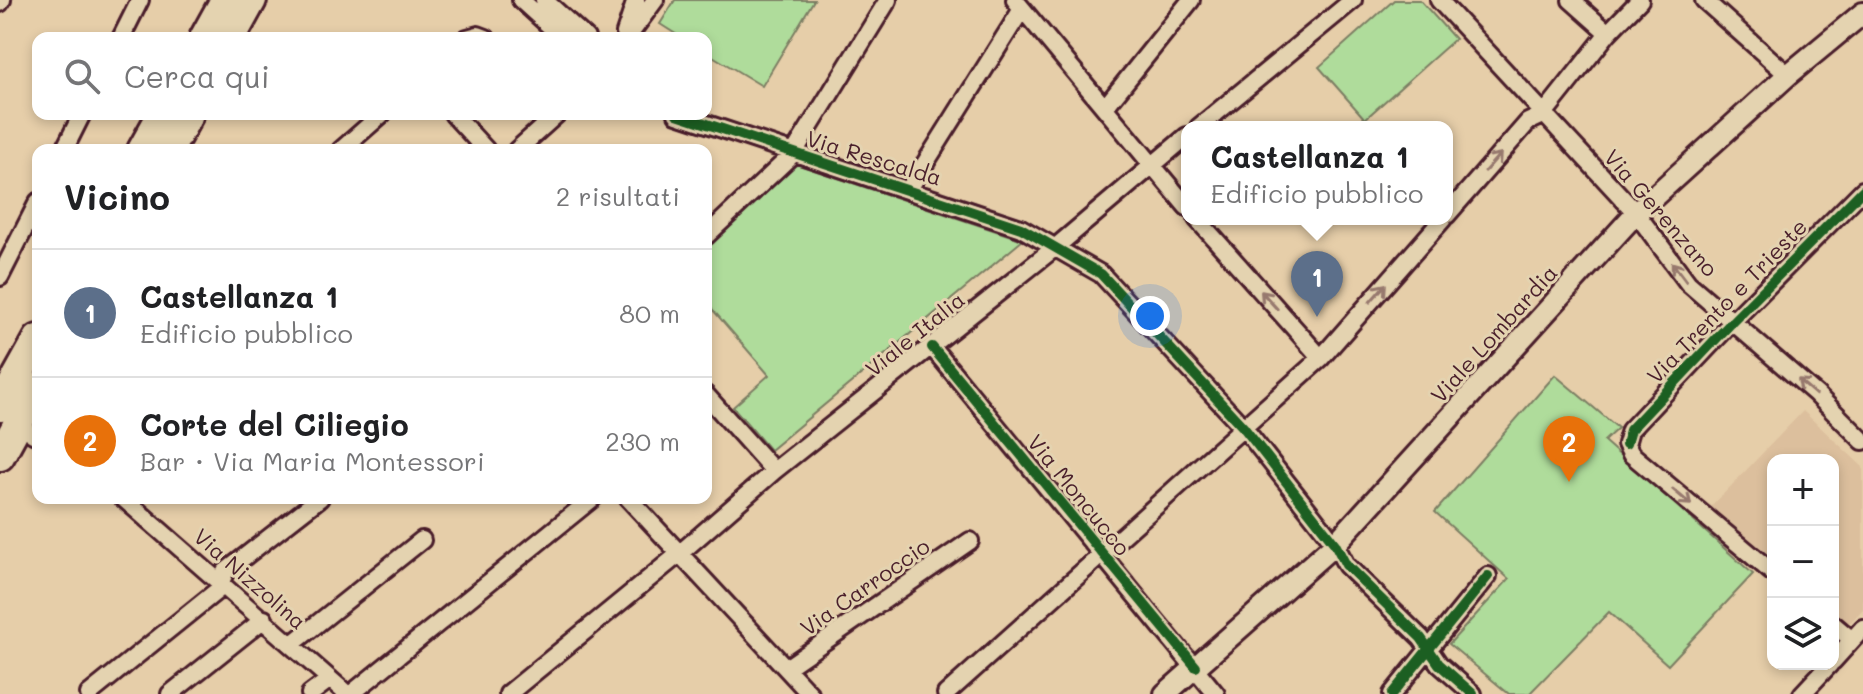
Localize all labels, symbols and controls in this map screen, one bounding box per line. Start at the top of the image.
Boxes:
search box [32,32,712,120]
icon: search [60,54,104,98]
text: Cerca qui [124,56,270,96]
popup [1181,121,1453,225]
street label: Via Rescalda [803,123,945,192]
text: Castellanza 1 [1211,136,1409,176]
street label: Via Gerenzano [1598,143,1725,282]
one-way arrow [1484,153,1502,173]
text: Vicino [64,174,170,219]
text: Edificio pubblico [1211,176,1423,210]
text: 2 risultati [556,179,680,213]
street label: Via Trento e Trieste [1640,212,1813,389]
pin: 1 [1291,251,1343,317]
street label: Viale Lombardia [1424,259,1563,409]
one-way arrow [1671,262,1688,283]
text: Castellanza 1 [140,276,338,316]
one-way arrow [1369,284,1387,304]
street label: Viale Italia [859,285,970,383]
one-way arrow [1260,290,1279,310]
text: 1 [84,296,96,330]
text: 80 m [619,296,680,330]
your location [1130,296,1170,336]
text: Edificio pubblico [140,316,353,350]
one-way arrow [1797,378,1817,396]
text: Corte del Ciliegio [140,404,409,444]
pin: 2 [1543,416,1595,482]
text: 2 [83,424,97,458]
text: 230 m [605,424,680,458]
street label: Via Moncucco [1021,428,1137,561]
text: Bar · Via Maria Montessori [140,444,485,478]
map controls [1767,454,1839,670]
button: + [1767,454,1839,526]
one-way arrow [1671,488,1692,506]
street label: Via Nizzolina [188,522,313,636]
button: − [1767,526,1839,598]
street label: Via Carroccio [794,531,935,642]
button: layers [1767,598,1839,670]

